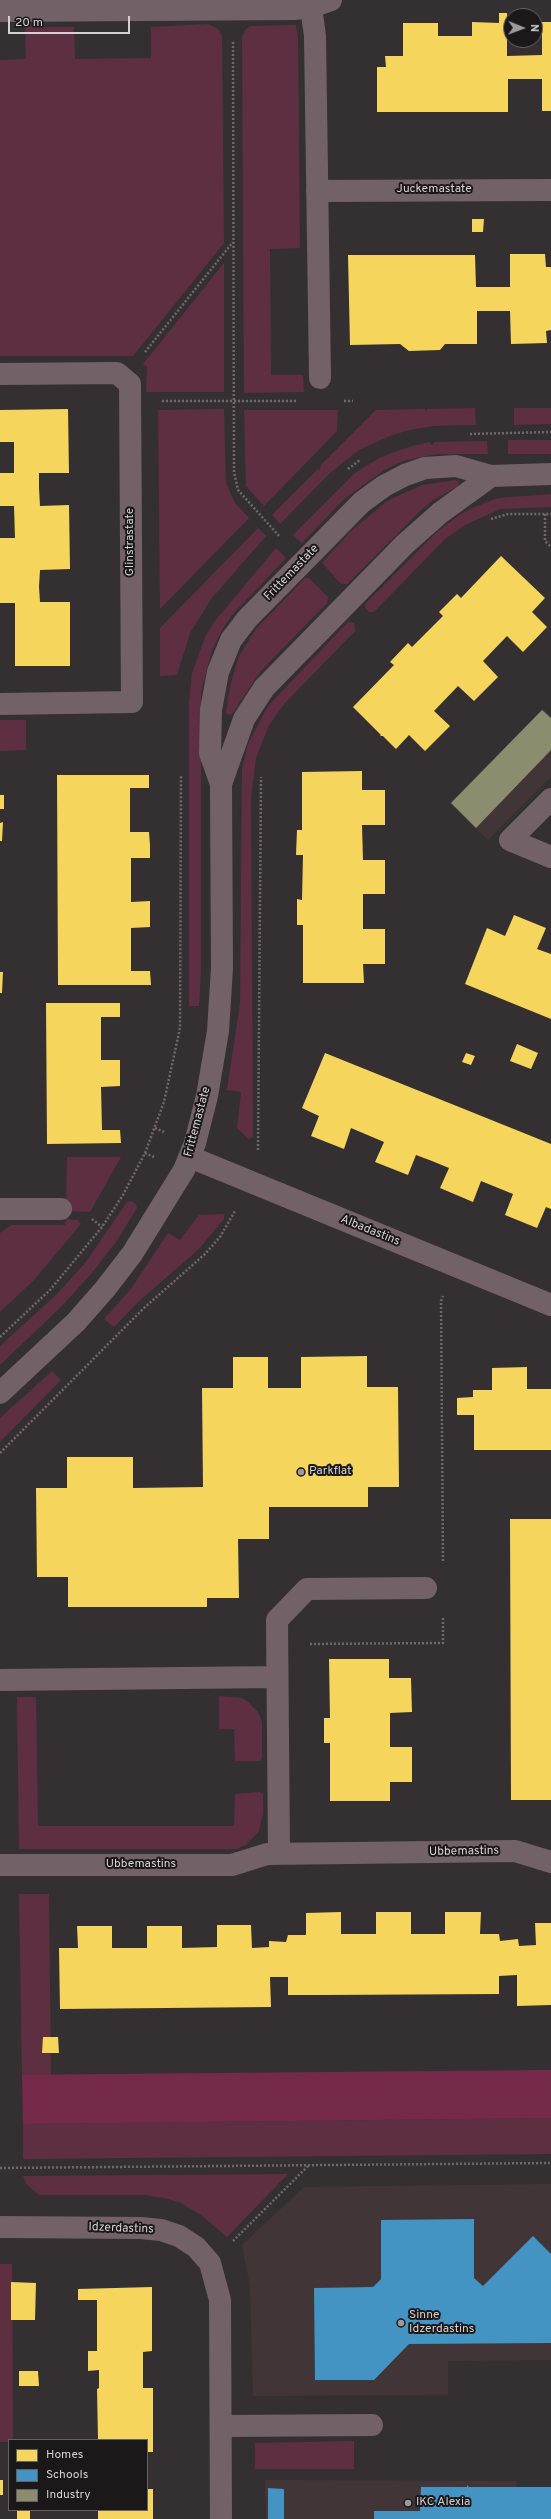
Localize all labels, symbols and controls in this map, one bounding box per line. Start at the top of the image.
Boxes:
scale bar [10,8,132,34]
north arrow [503,8,543,48]
text: 20 m [15,15,43,31]
text: N [527,24,541,32]
street label: Juckemastate [396,183,472,197]
street label: Glinstrastate [124,508,138,576]
street label: Frittemastate [262,542,322,604]
street label: Frittemastate [182,1085,214,1159]
street label: Albadastins [338,1213,402,1249]
place label: Parkflat [309,1465,351,1479]
marker: Parkflat [296,1467,306,1477]
street label: Ubbemastins [429,1844,499,1860]
street label: Ubbemastins [106,1858,176,1872]
street label: Idzerdastins [88,2221,154,2237]
place label: Sinne Idzerdastins [409,2309,474,2337]
marker: Sinne Idzerdastins [396,2318,406,2328]
legend [8,2439,148,2511]
text: Homes [46,2447,83,2463]
text: Schools [46,2467,88,2483]
text: Industry [46,2487,91,2503]
place label: IKC Alexia [416,2496,470,2510]
marker: IKC Alexia [403,2498,413,2508]

